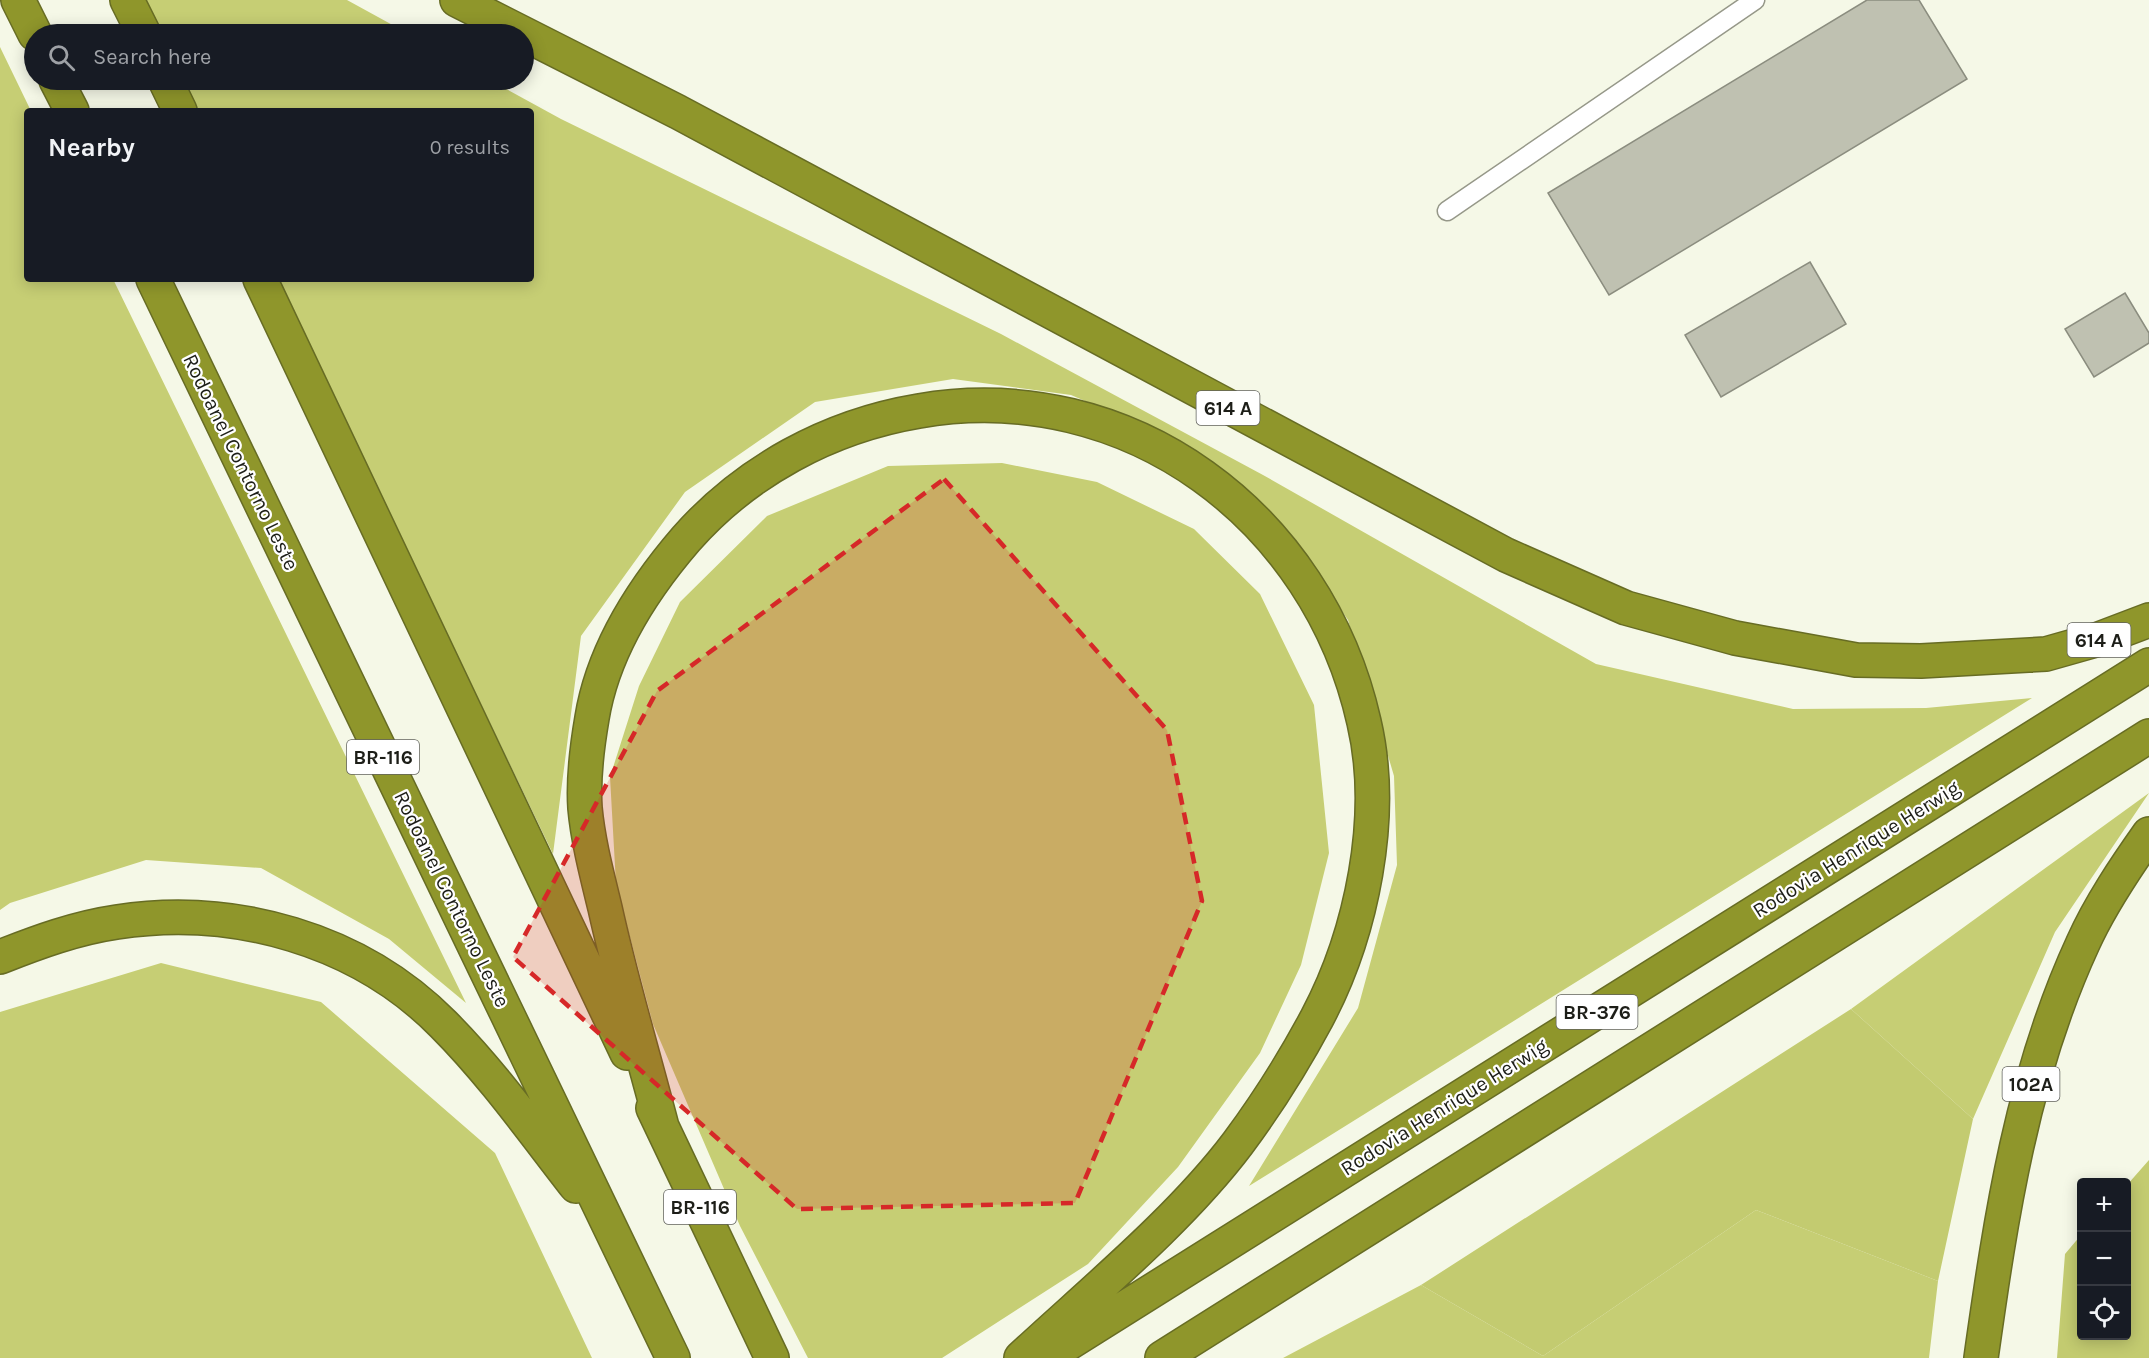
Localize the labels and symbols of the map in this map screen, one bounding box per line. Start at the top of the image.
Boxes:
street label: Rodoanel Contorno Leste [178,350,304,574]
road number: 614 A [1196,391,1260,425]
road number: 614 A [2068,623,2130,657]
road number: BR-116 [347,740,419,774]
street label: Rodovia Henrique Herwig [1748,775,1964,923]
street label: Rodoanel Contorno Leste [389,787,515,1011]
road number: BR-376 [1556,995,1638,1029]
street label: Rodovia Henrique Herwig [1336,1033,1552,1181]
road number: 102A [2002,1067,2060,1101]
road number: BR-116 [664,1190,736,1224]

